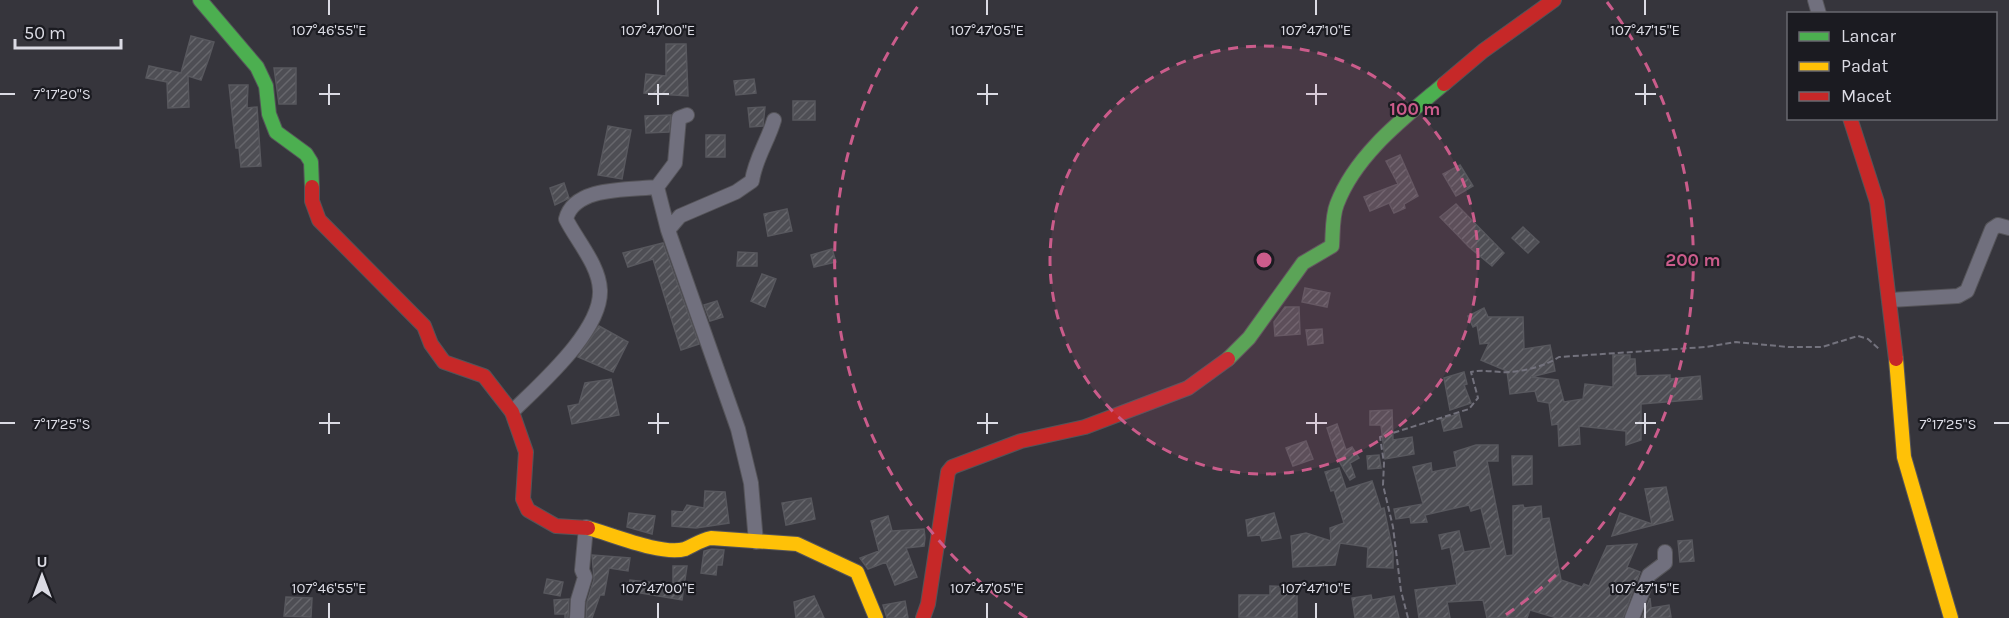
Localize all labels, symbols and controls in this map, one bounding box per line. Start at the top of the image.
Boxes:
scale bar [15,12,122,50]
legend [1787,12,1997,120]
text: 107°46'55"E [292,21,366,39]
text: 107°47'00"E [621,21,695,39]
text: 107°47'05"E [950,21,1024,39]
text: 107°47'10"E [1281,21,1351,39]
text: 107°47'15"E [1610,21,1680,39]
text: 50 m [24,22,66,44]
text: Lancar [1841,25,1896,47]
text: Padat [1841,55,1888,77]
text: 7°17'20"S [33,85,91,103]
text: Macet [1841,85,1892,107]
text: 100 m [1390,98,1440,120]
text: 200 m [1665,249,1721,271]
centre of rings [1254,250,1274,270]
text: 7°17'25"S [34,415,90,433]
text: 7°17'25"S [1920,415,1976,433]
north arrow [12,546,72,606]
text: U [36,552,48,571]
text: 107°46'55"E [292,579,366,597]
text: 107°47'00"E [621,579,695,597]
text: 107°47'05"E [950,579,1024,597]
text: 107°47'10"E [1281,579,1351,597]
text: 107°47'15"E [1610,579,1680,597]

